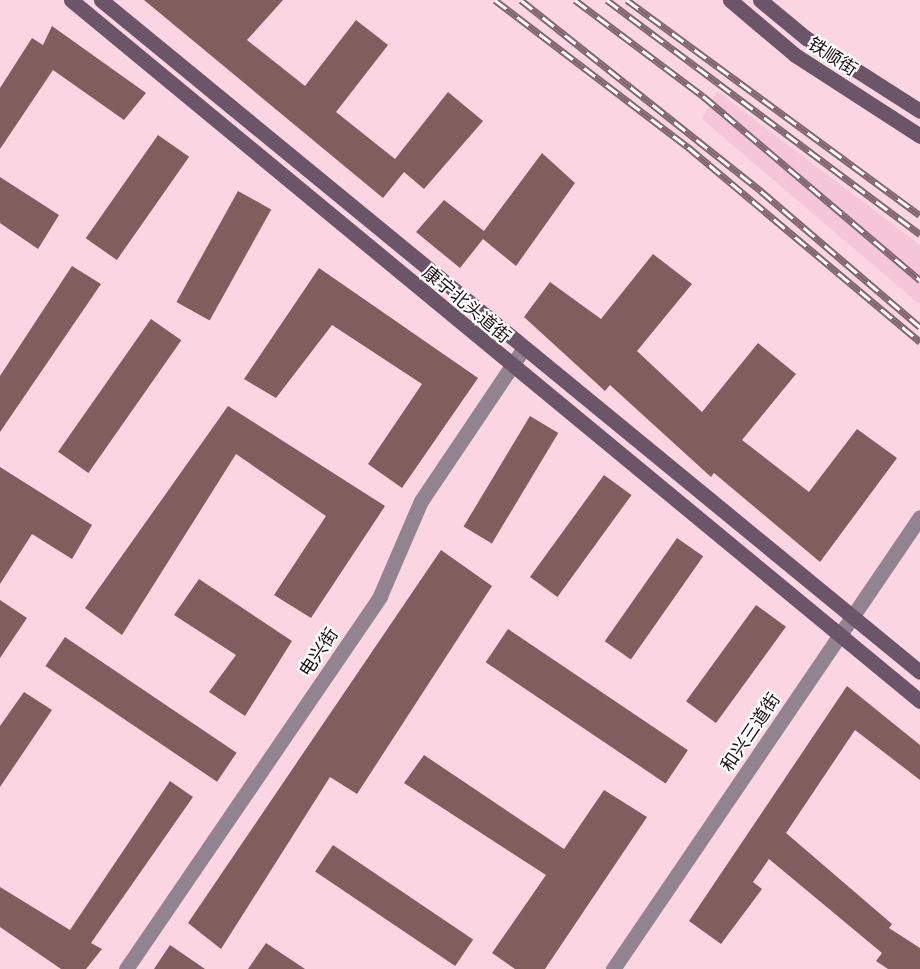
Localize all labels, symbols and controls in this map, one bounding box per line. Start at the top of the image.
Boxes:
street label: 铁顺街 [804,32,862,80]
street label: 康宁北头道街 [419,261,515,347]
street label: 电兴街 [294,624,342,680]
street label: 和兴三道街 [716,689,784,775]

